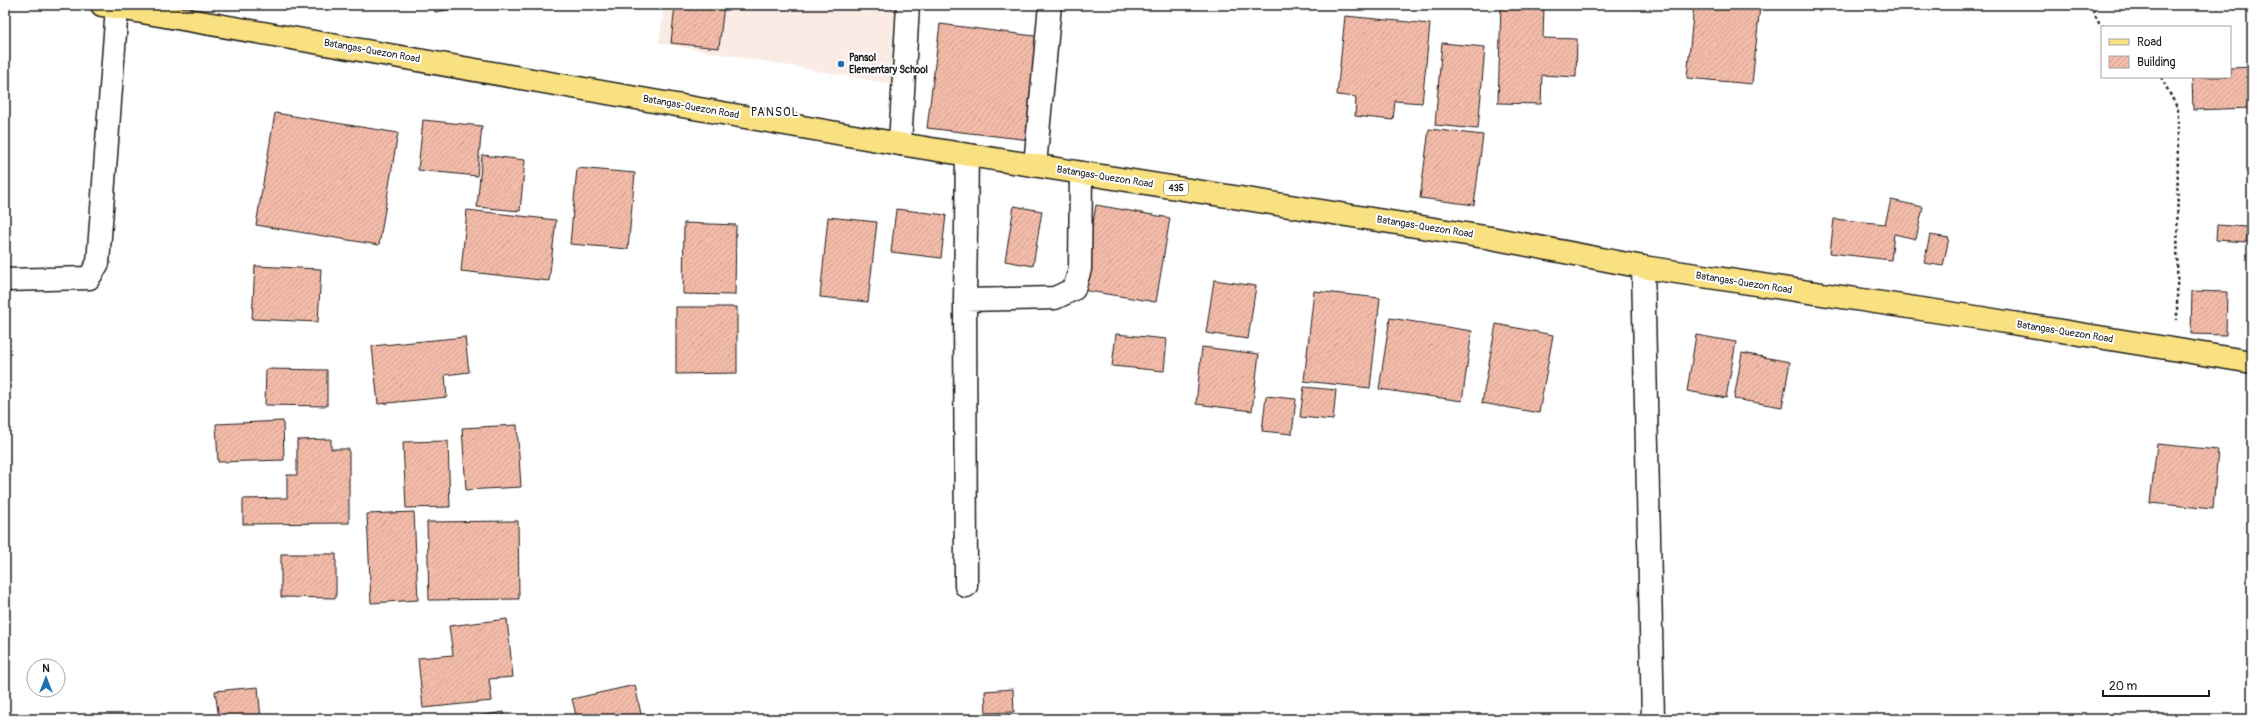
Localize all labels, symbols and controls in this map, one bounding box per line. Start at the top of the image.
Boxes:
legend [2101,26,2231,78]
text: Road [2137,35,2162,50]
street label: Batangas-Quezon Road [323,37,421,65]
place label: Pansol Elementary School [849,52,928,76]
text: Building [2137,55,2176,70]
marker: Pansol Elementary School [836,59,846,69]
street label: Batangas-Quezon Road [642,93,740,121]
district label: PANSOL [751,105,799,120]
street label: Batangas-Quezon Road [1056,163,1154,191]
road number: 435 [1164,181,1188,195]
street label: Batangas-Quezon Road [1376,213,1474,241]
street label: Batangas-Quezon Road [1695,269,1793,297]
street label: Batangas-Quezon Road [2016,318,2114,346]
north arrow [26,658,66,698]
text: N [42,662,50,675]
scale bar [2103,672,2209,698]
text: 20 m [2109,679,2138,694]

